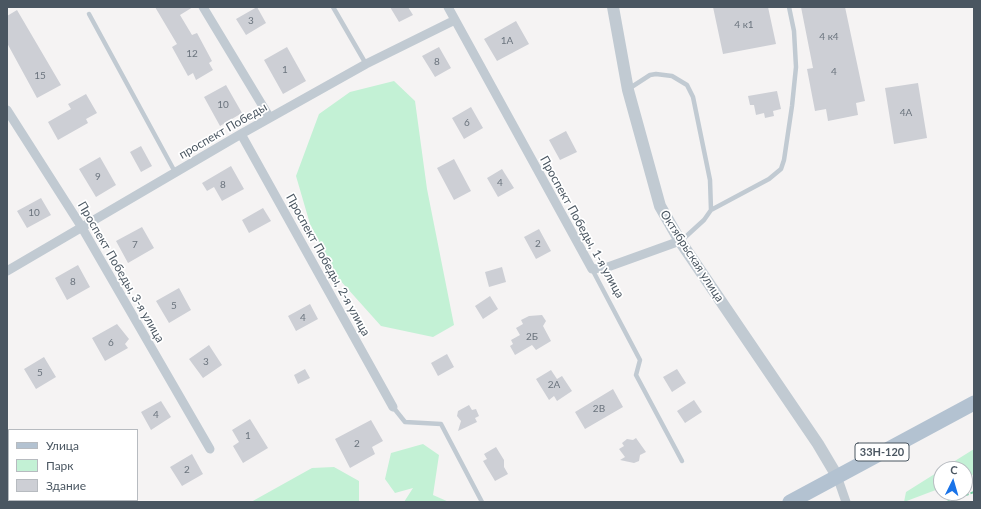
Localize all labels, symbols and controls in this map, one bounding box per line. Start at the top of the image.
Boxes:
house number: 3 [248,15,254,27]
house number: 4 к1 [734,19,754,31]
house number: 4 к4 [819,31,839,43]
house number: 1А [501,35,513,47]
house number: 12 [186,48,198,60]
house number: 8 [434,56,440,68]
house number: 1 [282,64,288,76]
house number: 4 [831,66,837,78]
house number: 15 [34,70,46,82]
house number: 10 [217,99,229,111]
street label: проспект Победы [176,100,270,162]
house number: 4А [900,107,912,119]
house number: 6 [464,117,470,129]
street label: Проспект Победы, 1-я улица [537,153,627,301]
house number: 9 [95,171,101,183]
house number: 4 [497,177,503,189]
house number: 8 [220,179,226,191]
street label: Проспект Победы, 2-я улица [283,191,373,339]
street label: Проспект Победы, 3-я улица [75,199,167,345]
house number: 10 [28,207,40,219]
street label: Октябрьская улица [657,207,727,305]
house number: 2 [535,238,541,250]
house number: 7 [132,239,138,251]
house number: 8 [70,276,76,288]
house number: 5 [171,300,177,312]
house number: 4 [300,312,306,324]
house number: 2Б [526,331,538,343]
house number: 6 [108,337,114,349]
house number: 3 [203,356,209,368]
house number: 5 [37,367,43,379]
house number: 2А [548,379,560,391]
house number: 2В [593,403,605,415]
house number: 4 [153,409,159,421]
legend [8,429,138,501]
house number: 1 [245,430,251,442]
text: Улица [46,438,79,453]
house number: 2 [354,438,360,450]
road number: 33Н-120 [855,443,909,461]
text: Парк [46,458,74,473]
north arrow [933,461,973,501]
text: С [950,463,958,476]
house number: 2 [184,464,190,476]
text: Здание [46,478,86,493]

